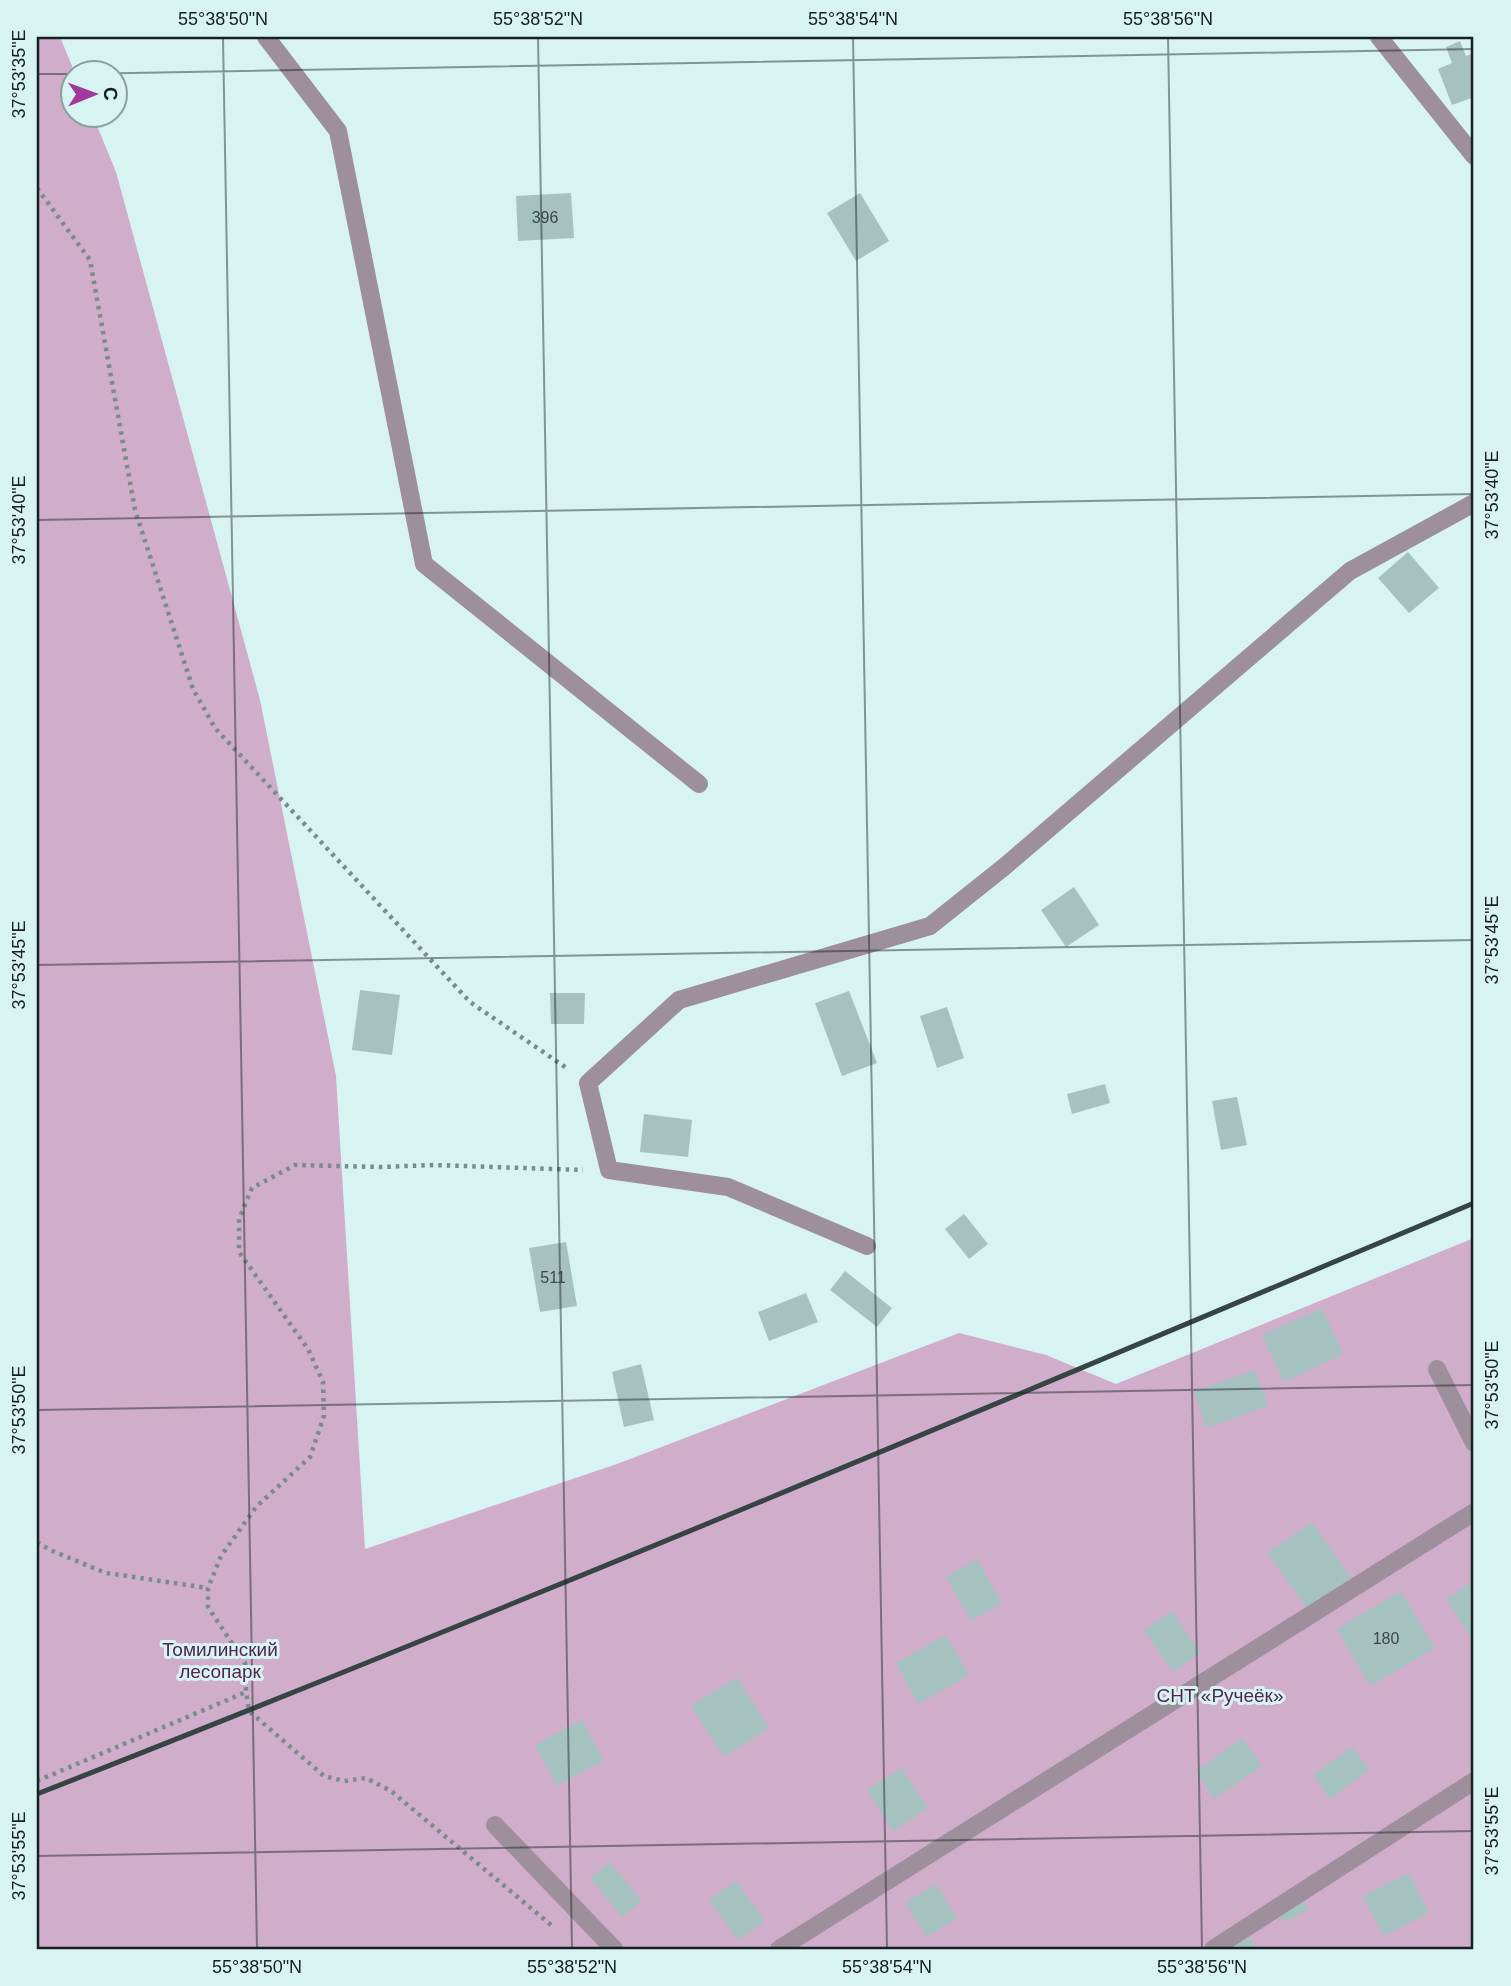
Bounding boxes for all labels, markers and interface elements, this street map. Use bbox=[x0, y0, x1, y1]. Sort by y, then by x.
text: 55°38'50"N bbox=[178, 9, 268, 29]
text: 55°38'52"N bbox=[493, 9, 583, 29]
text: 55°38'54"N bbox=[808, 9, 898, 29]
text: 55°38'56"N bbox=[1123, 9, 1213, 29]
text: 37°53'35"E bbox=[9, 29, 29, 119]
north arrow bbox=[60, 60, 130, 130]
text: С bbox=[100, 87, 121, 101]
house number: 396 bbox=[532, 209, 558, 226]
text: 37°53'40"E bbox=[1482, 450, 1502, 540]
text: 37°53'40"E bbox=[9, 475, 29, 565]
text: 37°53'45"E bbox=[1482, 895, 1502, 985]
text: 37°53'45"E bbox=[9, 920, 29, 1010]
house number: 511 bbox=[540, 1269, 566, 1286]
text: 37°53'50"E bbox=[1482, 1340, 1502, 1430]
text: 37°53'50"E bbox=[9, 1365, 29, 1455]
house number: 180 bbox=[1373, 1630, 1399, 1647]
park label: Томилинский лесопарк bbox=[162, 1639, 278, 1682]
park label: СНТ «Ручеёк» bbox=[1157, 1685, 1283, 1706]
text: 37°53'55"E bbox=[1482, 1786, 1502, 1876]
text: 37°53'55"E bbox=[9, 1811, 29, 1901]
text: 55°38'50"N bbox=[212, 1957, 302, 1977]
text: 55°38'52"N bbox=[527, 1957, 617, 1977]
text: 55°38'54"N bbox=[842, 1957, 932, 1977]
text: 55°38'56"N bbox=[1157, 1957, 1247, 1977]

